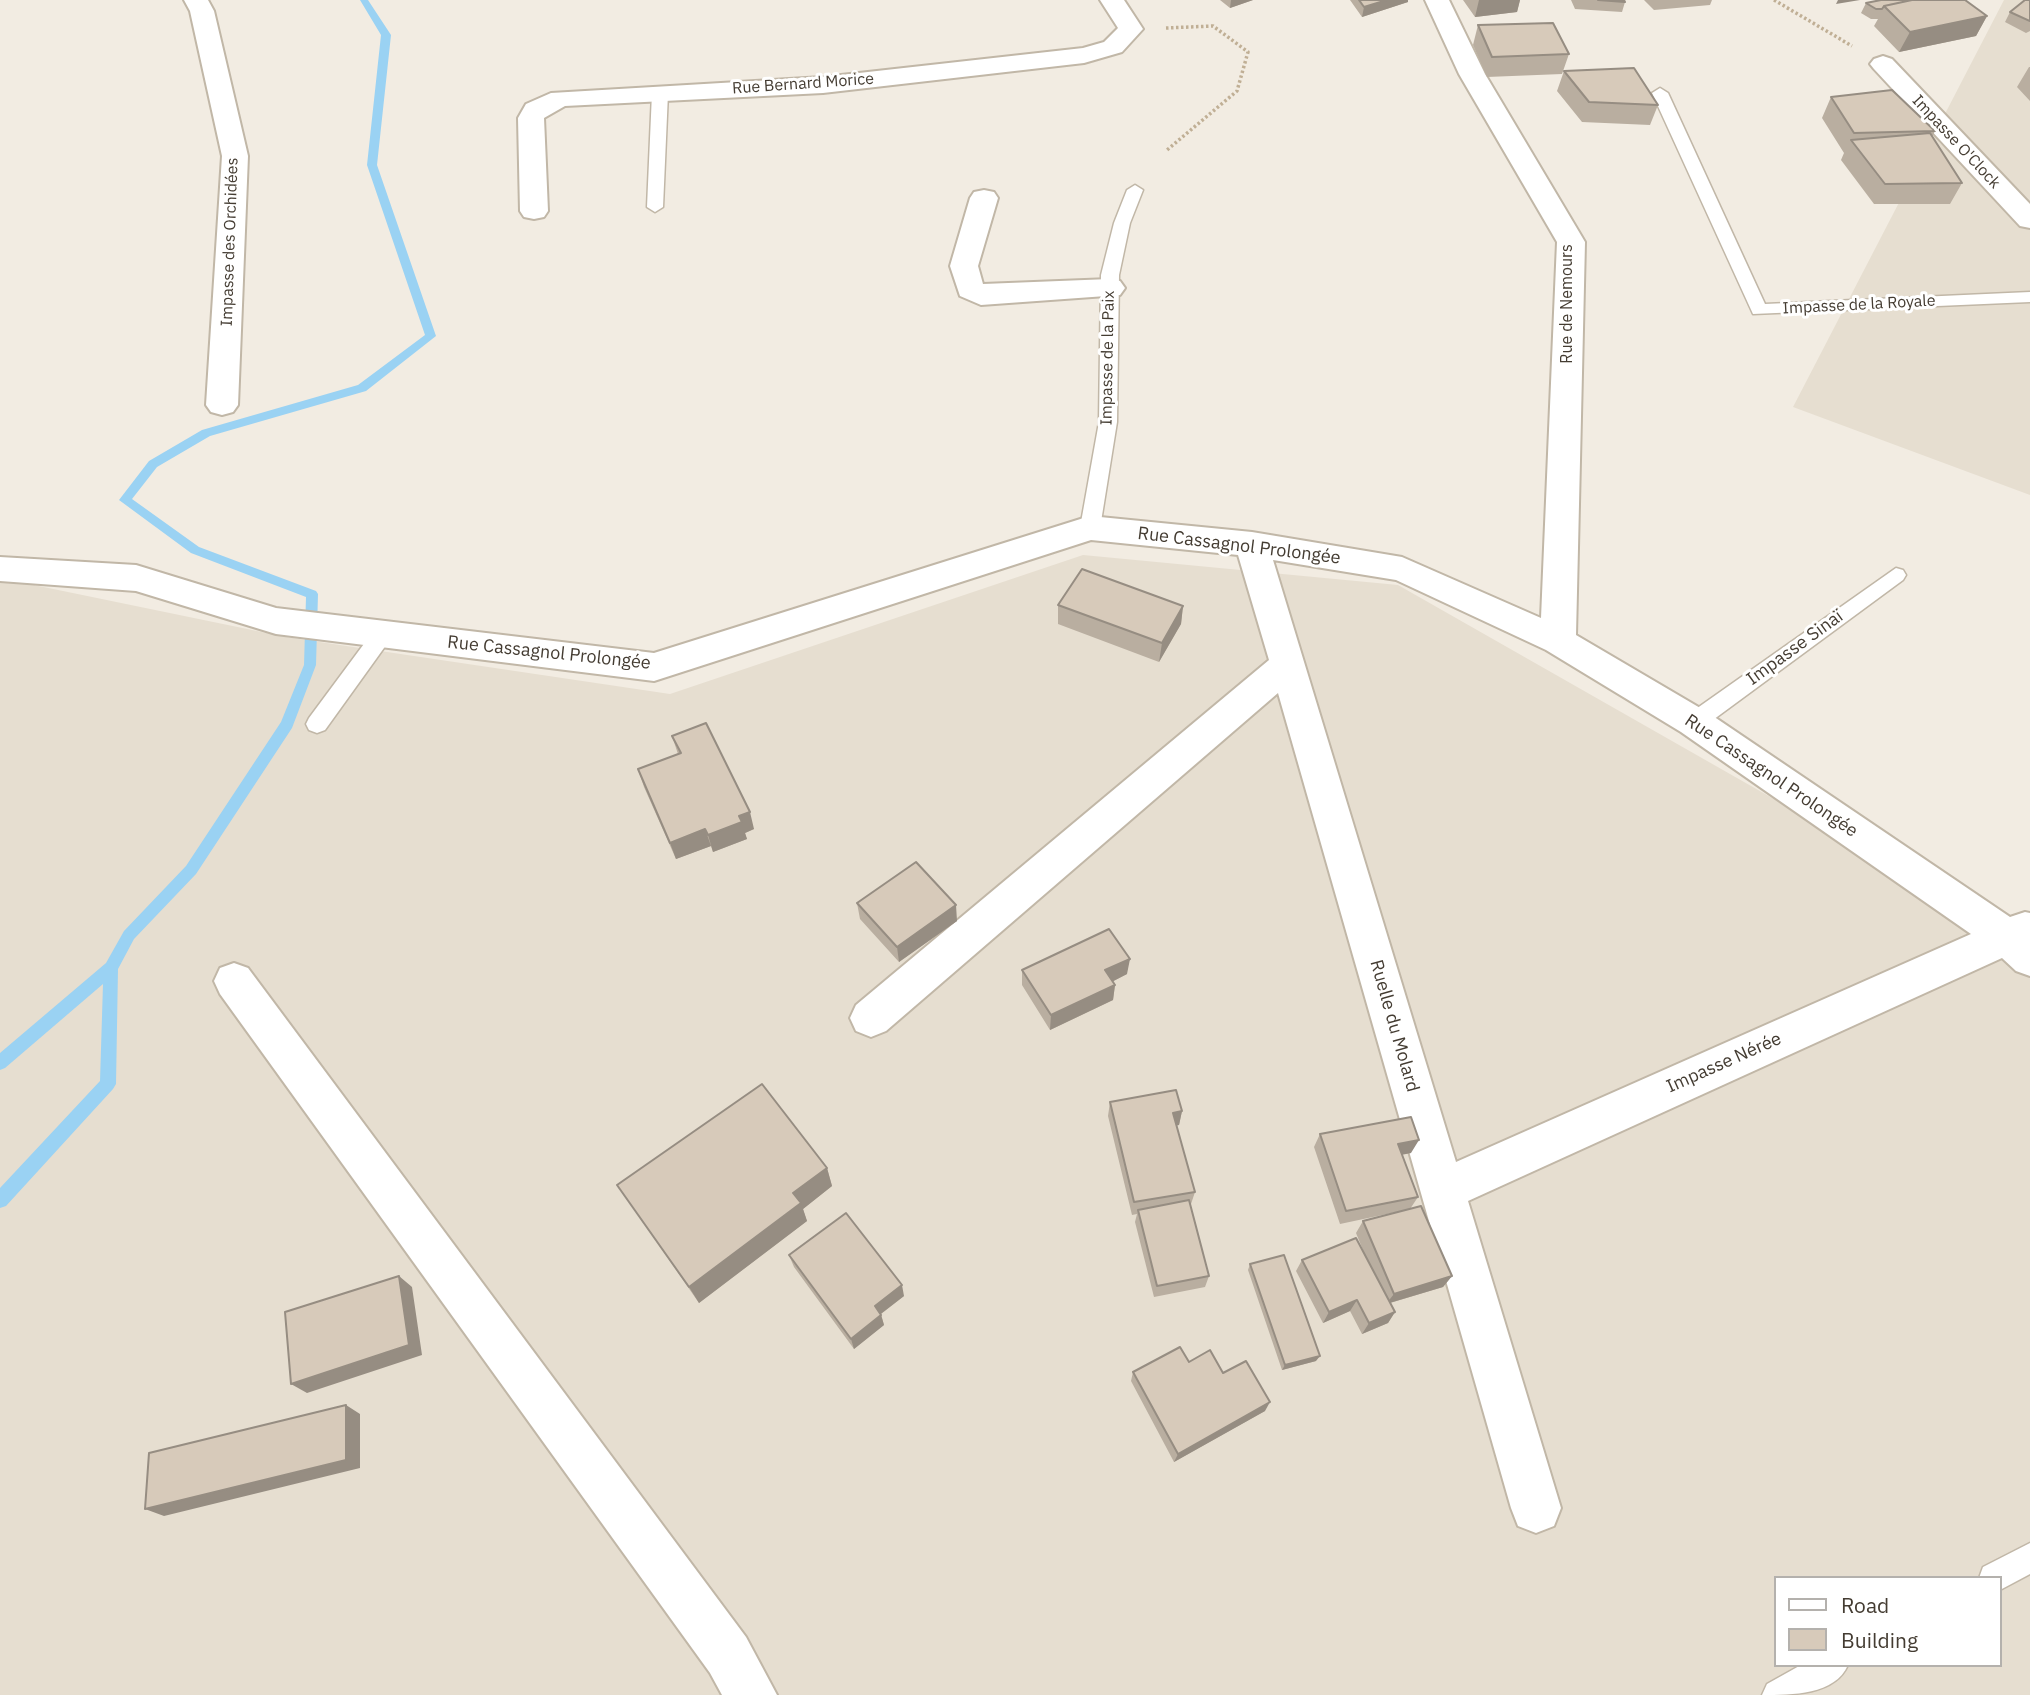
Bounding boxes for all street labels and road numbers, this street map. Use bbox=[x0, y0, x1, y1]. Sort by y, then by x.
street label: Rue Bernard Morice bbox=[731, 69, 875, 99]
street label: Impasse O'Clock bbox=[1908, 91, 2004, 193]
street label: Impasse des Orchidées bbox=[217, 157, 243, 327]
street label: Rue de Nemours bbox=[1557, 244, 1577, 364]
street label: Impasse de la Paix bbox=[1097, 290, 1119, 426]
street label: Impasse de la Royale bbox=[1782, 291, 1936, 319]
street label: Rue Cassagnol Prolongée bbox=[1136, 523, 1342, 569]
street label: Impasse Sinaï bbox=[1743, 606, 1847, 690]
street label: Rue Cassagnol Prolongée bbox=[446, 632, 652, 674]
street label: Rue Cassagnol Prolongée bbox=[1680, 710, 1862, 842]
street label: Ruelle du Molard bbox=[1365, 957, 1423, 1095]
street label: Impasse Nérée bbox=[1663, 1028, 1785, 1098]

